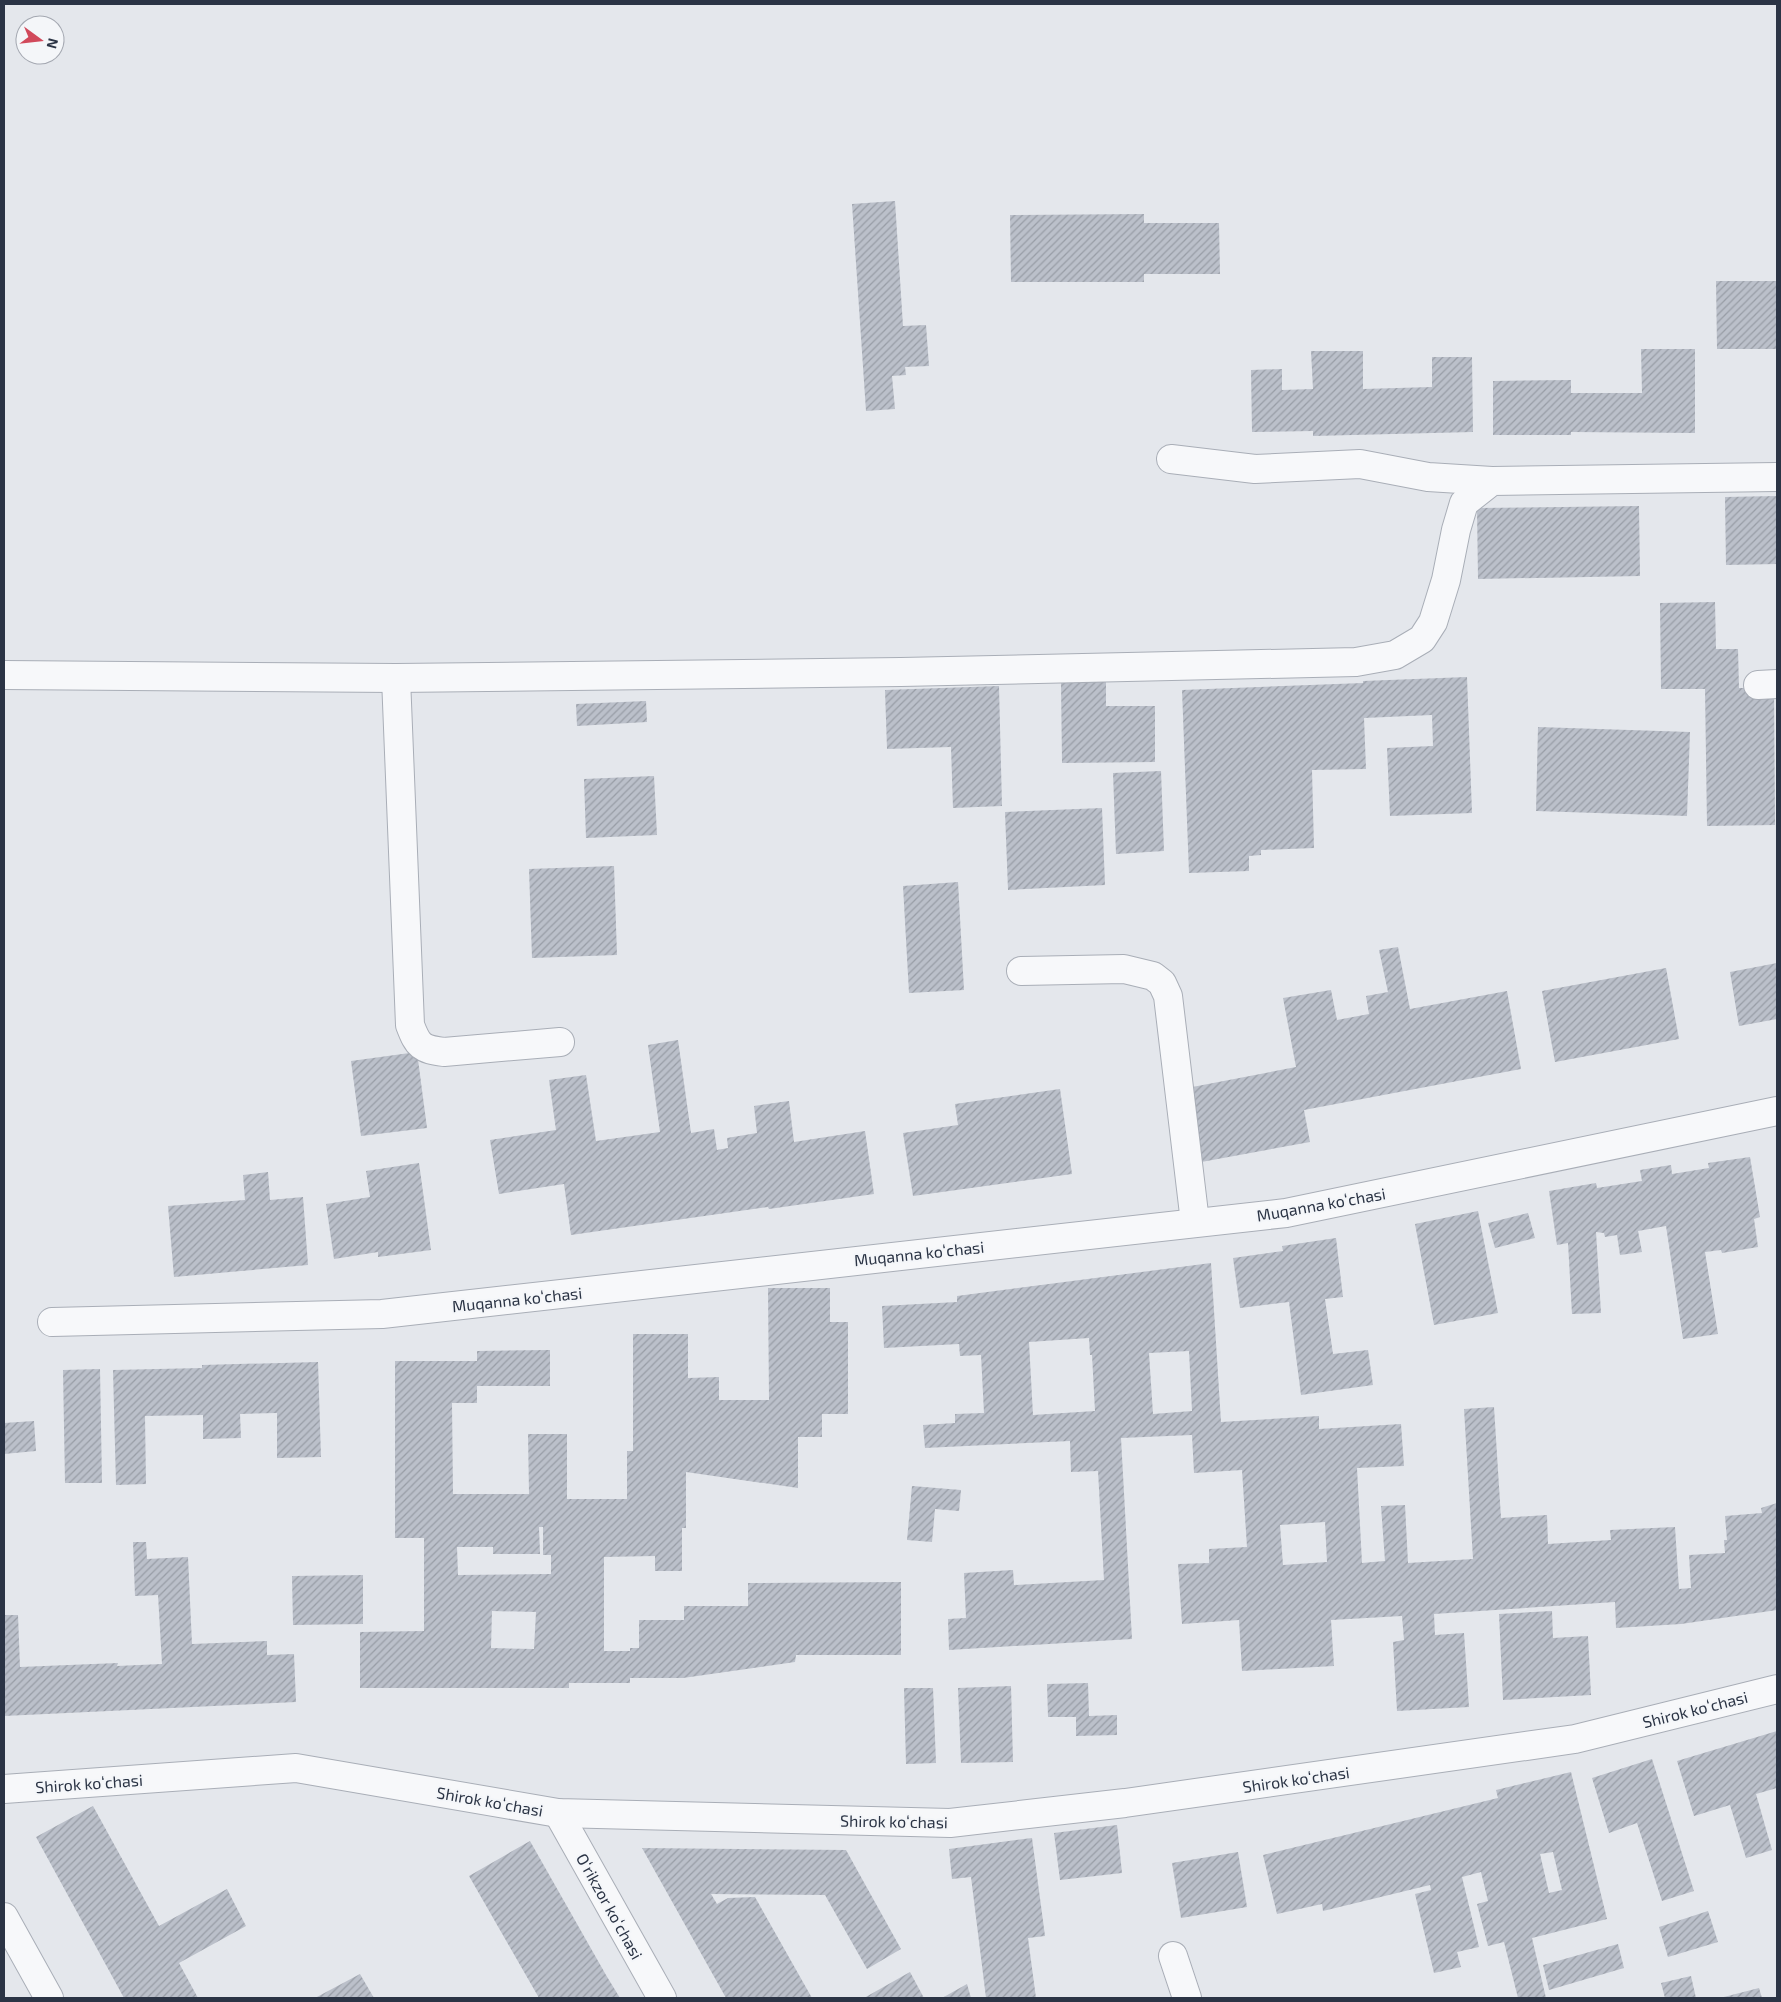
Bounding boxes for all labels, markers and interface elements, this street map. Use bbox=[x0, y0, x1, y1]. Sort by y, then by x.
north arrow bbox=[15, 15, 65, 65]
text: N bbox=[44, 36, 63, 51]
street label: Muqanna koʻchasi bbox=[1255, 1183, 1387, 1225]
street label: Muqanna koʻchasi bbox=[853, 1237, 985, 1269]
street label: Muqanna koʻchasi bbox=[451, 1283, 583, 1315]
street label: Shirok koʻchasi bbox=[1640, 1687, 1750, 1731]
street label: Shirok koʻchasi bbox=[1241, 1762, 1351, 1796]
street label: Shirok koʻchasi bbox=[35, 1770, 143, 1796]
street label: Shirok koʻchasi bbox=[435, 1782, 545, 1820]
street label: Shirok koʻchasi bbox=[840, 1811, 948, 1831]
street label: Oʻrikzor koʻchasi bbox=[573, 1850, 647, 1962]

